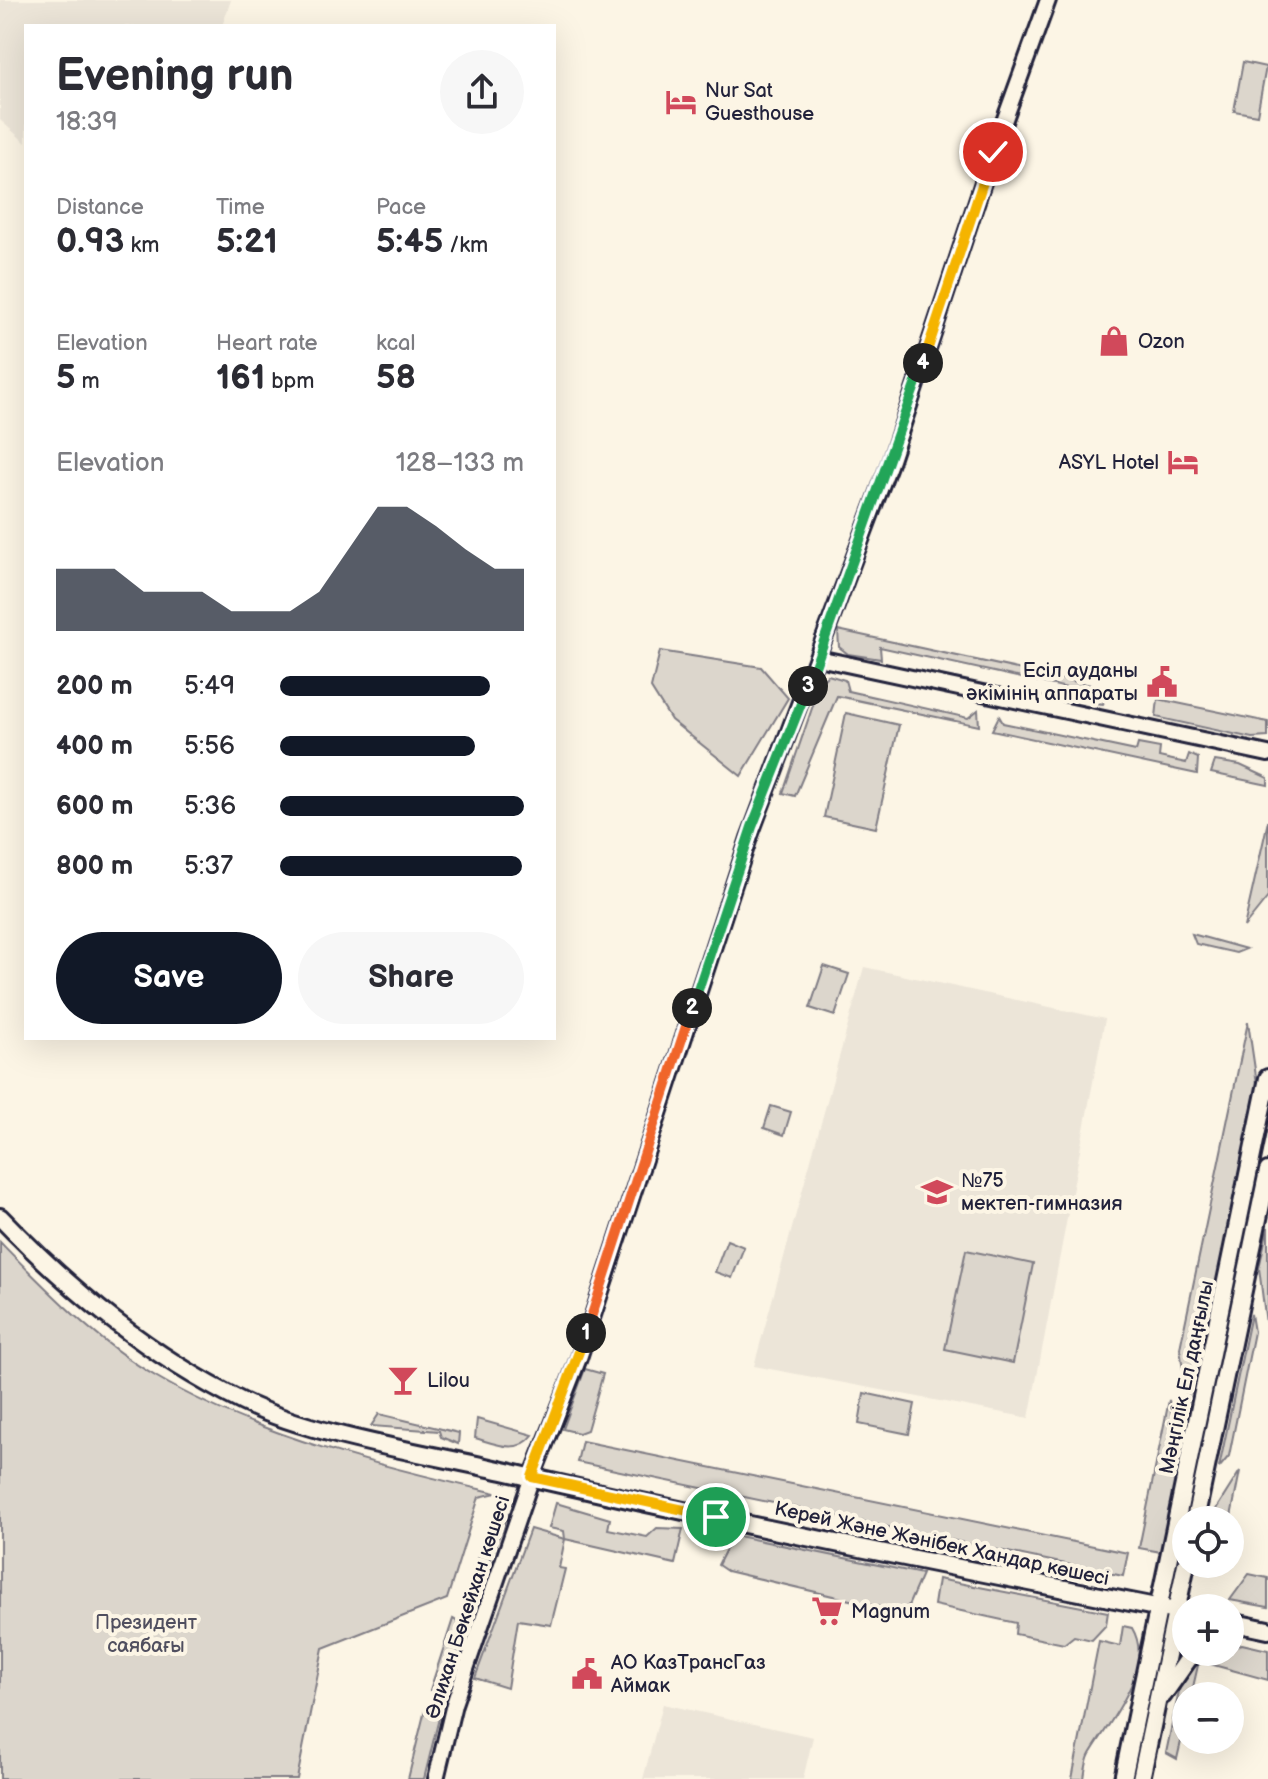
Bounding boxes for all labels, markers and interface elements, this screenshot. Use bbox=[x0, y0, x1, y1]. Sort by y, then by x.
text: Evening run bbox=[56, 50, 293, 103]
button: share bbox=[440, 50, 524, 134]
place label: Nur Sat Guesthouse bbox=[705, 79, 814, 126]
hotel icon: Nur Sat Guesthouse bbox=[664, 85, 698, 119]
text: 18:39 bbox=[56, 107, 118, 138]
pin bbox=[959, 118, 1027, 186]
icon: check bbox=[971, 130, 1015, 174]
text: Distance bbox=[56, 194, 144, 221]
text: Time bbox=[216, 194, 265, 221]
text: Pace bbox=[376, 194, 426, 221]
text: 0.93 bbox=[56, 221, 124, 262]
text: 5:21 bbox=[216, 221, 278, 262]
text: 5:45 bbox=[376, 221, 443, 262]
text: km bbox=[124, 232, 159, 259]
text: /km bbox=[443, 232, 488, 259]
shop icon: Ozon bbox=[1097, 324, 1131, 358]
text: Elevation bbox=[56, 330, 148, 357]
text: Heart rate bbox=[216, 330, 318, 357]
text: kcal bbox=[376, 330, 415, 357]
place label: Ozon bbox=[1138, 330, 1185, 354]
pin: 4 bbox=[903, 343, 943, 383]
text: 4 bbox=[917, 349, 929, 376]
text: 5 bbox=[56, 357, 76, 398]
text: 161 bbox=[216, 357, 265, 398]
text: 58 bbox=[376, 357, 416, 398]
text: m bbox=[76, 368, 100, 395]
text: bpm bbox=[265, 368, 315, 395]
hotel icon: ASYL Hotel bbox=[1166, 445, 1200, 479]
text: Elevation bbox=[56, 448, 164, 479]
text: 128–133 m bbox=[396, 448, 524, 479]
place label: ASYL Hotel bbox=[1059, 451, 1159, 475]
place label: Есіл ауданы әкімінің аппараты bbox=[966, 659, 1138, 706]
public building icon: Есіл ауданы әкімінің аппараты bbox=[1145, 665, 1179, 699]
pin: 3 bbox=[788, 666, 828, 706]
text: 200 m bbox=[56, 671, 133, 702]
text: 5:49 bbox=[184, 671, 235, 702]
text: 3 bbox=[802, 672, 814, 699]
text: 400 m bbox=[56, 731, 133, 762]
text: 5:56 bbox=[184, 731, 235, 762]
text: 600 m bbox=[56, 791, 133, 822]
text: 5:36 bbox=[184, 791, 236, 822]
text: 800 m bbox=[56, 851, 133, 882]
text: 5:37 bbox=[184, 851, 233, 882]
button: Save bbox=[56, 932, 282, 1024]
button: Share bbox=[298, 932, 524, 1024]
pin: 2 bbox=[672, 988, 712, 1028]
text: 2 bbox=[685, 994, 699, 1021]
place label: №75 мектеп-гимназия bbox=[961, 1169, 1122, 1216]
school or university icon: №75 мектеп-гимназия bbox=[920, 1175, 954, 1209]
street label: Мәңгілік Ел даңғылы bbox=[1155, 1278, 1219, 1476]
pin: 1 bbox=[566, 1313, 606, 1353]
text: 1 bbox=[581, 1319, 591, 1346]
bar icon: Lilou bbox=[386, 1363, 420, 1397]
place label: Lilou bbox=[427, 1369, 470, 1393]
pin bbox=[682, 1483, 750, 1551]
street label: Әлихан Бөкейхан көшесі bbox=[421, 1493, 515, 1722]
icon: arrive bbox=[694, 1495, 738, 1539]
street label: Керей Және Жәнібек Хандар көшесі bbox=[772, 1497, 1111, 1591]
map controls bbox=[1172, 1506, 1244, 1754]
button: locate bbox=[1172, 1506, 1244, 1578]
supermarket icon: Magnum bbox=[810, 1594, 844, 1628]
button: + bbox=[1172, 1594, 1244, 1666]
place label: Magnum bbox=[851, 1600, 930, 1624]
park label: Президент саябағы bbox=[95, 1611, 198, 1658]
place label: АО КазТрансГаз Аймак bbox=[610, 1651, 766, 1698]
public building icon: АО КазТрансГаз Аймак bbox=[570, 1657, 604, 1691]
button: − bbox=[1172, 1682, 1244, 1754]

